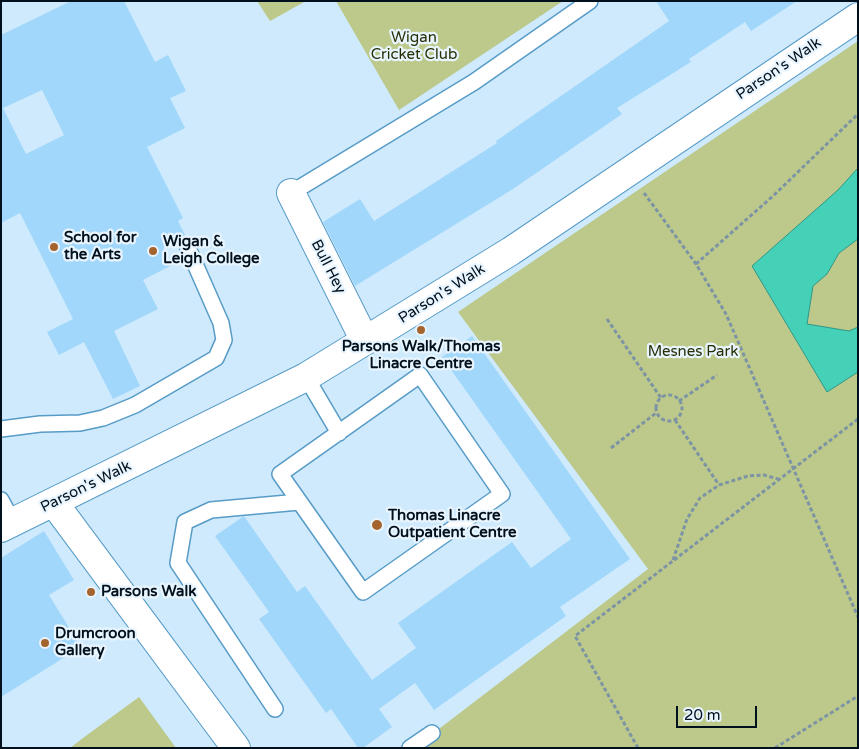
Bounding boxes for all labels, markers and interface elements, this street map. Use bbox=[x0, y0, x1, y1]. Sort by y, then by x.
park label: Wigan Cricket Club bbox=[371, 29, 457, 64]
street label: Parson's Walk bbox=[733, 34, 825, 104]
place label: School for the Arts bbox=[64, 229, 136, 264]
place label: Wigan & Leigh College bbox=[163, 233, 260, 268]
street label: Bull Hey bbox=[307, 237, 349, 297]
marker: School for the Arts bbox=[48, 241, 60, 253]
marker: Wigan & Leigh College bbox=[147, 245, 159, 257]
street label: Parson's Walk bbox=[395, 260, 489, 328]
marker: Parsons Walk/Thomas Linacre Centre bbox=[415, 324, 427, 336]
place label: Parsons Walk/Thomas Linacre Centre bbox=[342, 338, 500, 373]
park label: Mesnes Park bbox=[648, 343, 738, 361]
street label: Parson's Walk bbox=[38, 457, 134, 517]
place label: Thomas Linacre Outpatient Centre bbox=[388, 507, 517, 542]
marker: Thomas Linacre Outpatient Centre bbox=[370, 518, 384, 532]
place label: Parsons Walk bbox=[101, 583, 196, 601]
marker: Parsons Walk bbox=[85, 586, 97, 598]
place label: Drumcroon Gallery bbox=[55, 625, 136, 660]
marker: Drumcroon Gallery bbox=[39, 637, 51, 649]
scale bar bbox=[679, 696, 760, 728]
text: 20 m bbox=[684, 706, 721, 724]

